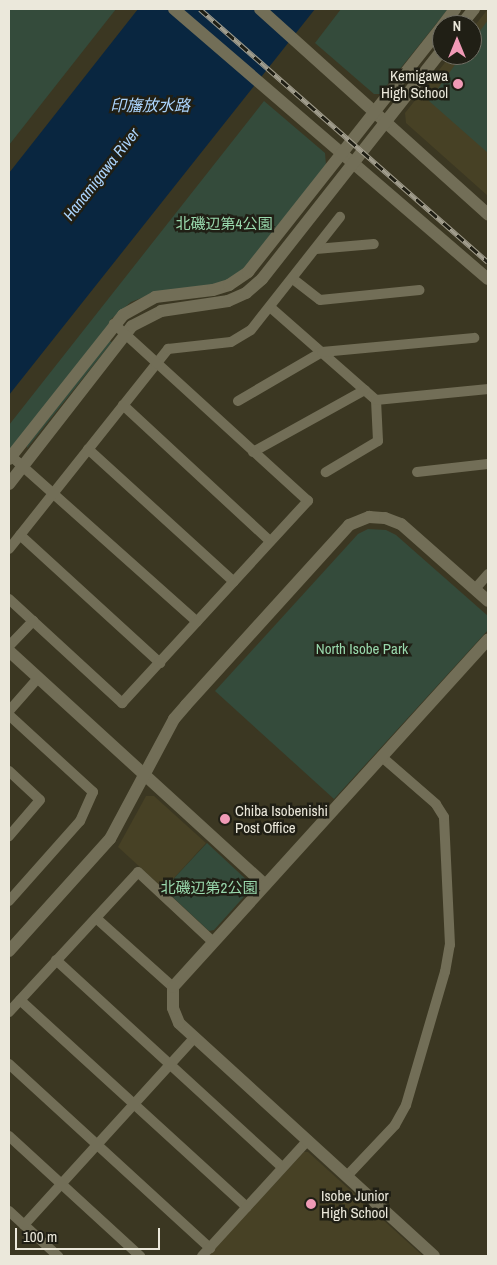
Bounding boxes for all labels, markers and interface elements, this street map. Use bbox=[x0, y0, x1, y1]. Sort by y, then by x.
north arrow bbox=[432, 15, 482, 65]
text: N bbox=[453, 17, 461, 35]
place label: Kemigawa High School bbox=[381, 66, 448, 101]
marker: Kemigawa High School bbox=[452, 78, 464, 90]
water label: 印旛放水路 bbox=[110, 95, 190, 115]
water label: Hanamigawa River bbox=[59, 124, 143, 224]
park label: 北磯辺第4公園 bbox=[176, 215, 272, 233]
park label: North Isobe Park bbox=[316, 640, 408, 658]
place label: Chiba Isobenishi Post Office bbox=[235, 801, 328, 836]
marker: Chiba Isobenishi Post Office bbox=[219, 813, 231, 825]
park label: 北磯辺第2公園 bbox=[161, 879, 257, 897]
place label: Isobe Junior High School bbox=[321, 1186, 389, 1221]
marker: Isobe Junior High School bbox=[305, 1198, 317, 1210]
scale bar bbox=[18, 1218, 162, 1250]
text: 100 m bbox=[23, 1226, 57, 1247]

